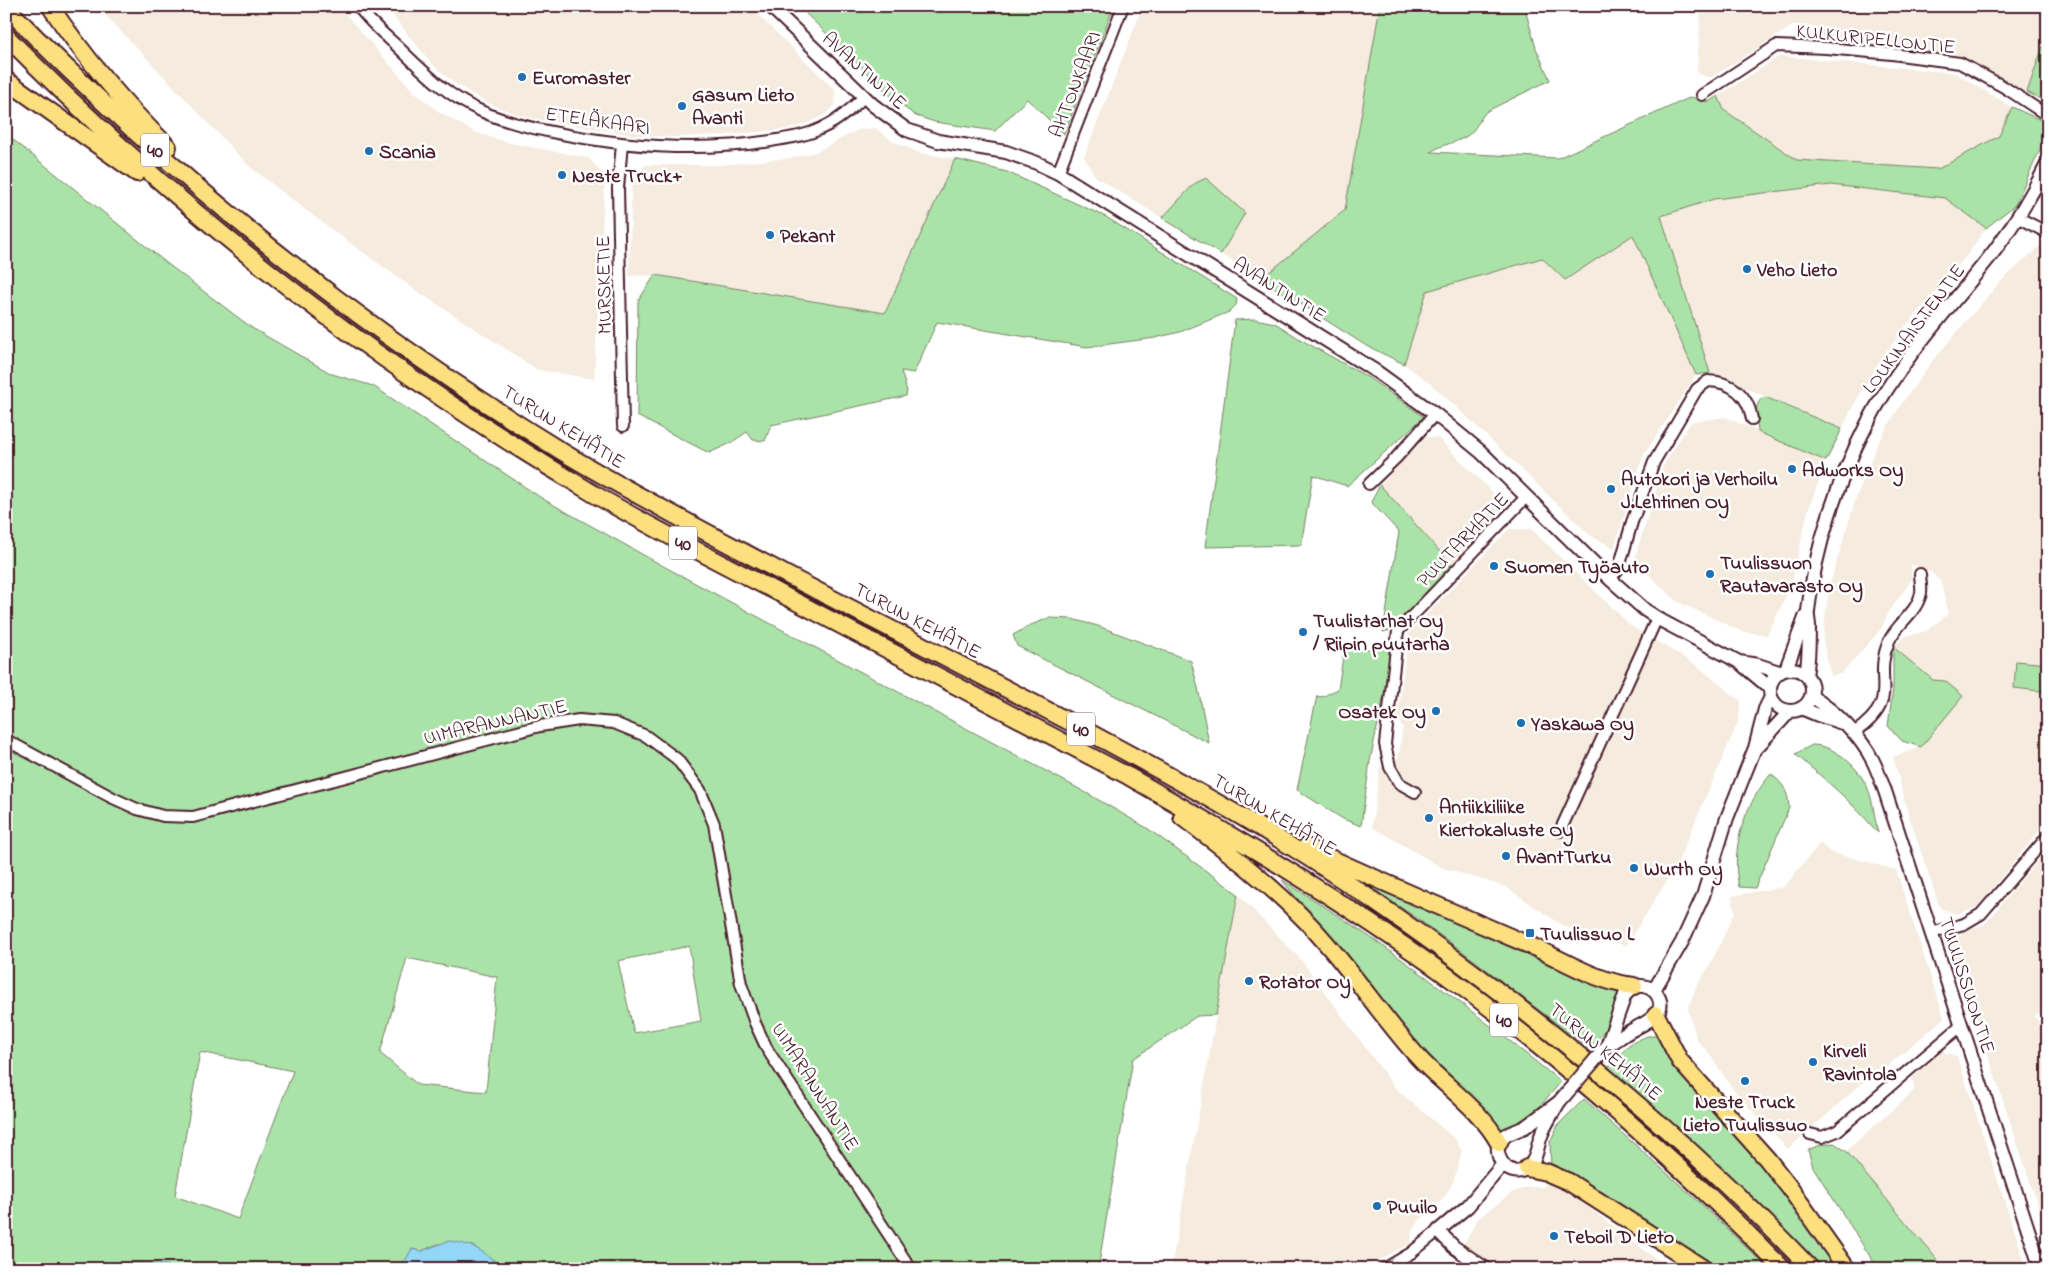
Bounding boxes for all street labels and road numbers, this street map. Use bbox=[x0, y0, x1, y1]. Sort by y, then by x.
street label: KULKURIPELLONTIE bbox=[1795, 18, 1957, 63]
street label: AVANTINTIE bbox=[814, 26, 912, 118]
street label: AHTONKAARI bbox=[1043, 27, 1110, 142]
street label: ETELÄKAARI bbox=[543, 101, 652, 144]
road number: 40 bbox=[141, 134, 169, 166]
street label: MURSKETIE bbox=[590, 235, 621, 335]
street label: AVANTINTIE bbox=[1226, 251, 1331, 331]
street label: LOUKINAISTENTIE bbox=[1856, 258, 1974, 401]
street label: TURUN KEHÄTIE bbox=[495, 379, 630, 478]
street label: PUUTARHATIE bbox=[1411, 487, 1517, 595]
road number: 40 bbox=[669, 526, 697, 560]
street label: TURUN KEHÄTIE bbox=[848, 576, 986, 668]
street label: UIMARANNANTIE bbox=[421, 693, 570, 754]
road number: 40 bbox=[1067, 712, 1095, 746]
street label: TURUN KEHÄTIE bbox=[1206, 768, 1341, 865]
street label: TUULISSUONTIE bbox=[1930, 914, 2001, 1058]
street label: TURUN KEHÄTIE bbox=[1541, 997, 1667, 1109]
road number: 40 bbox=[1490, 1004, 1518, 1036]
street label: UIMARANNANTIE bbox=[763, 1018, 865, 1157]

